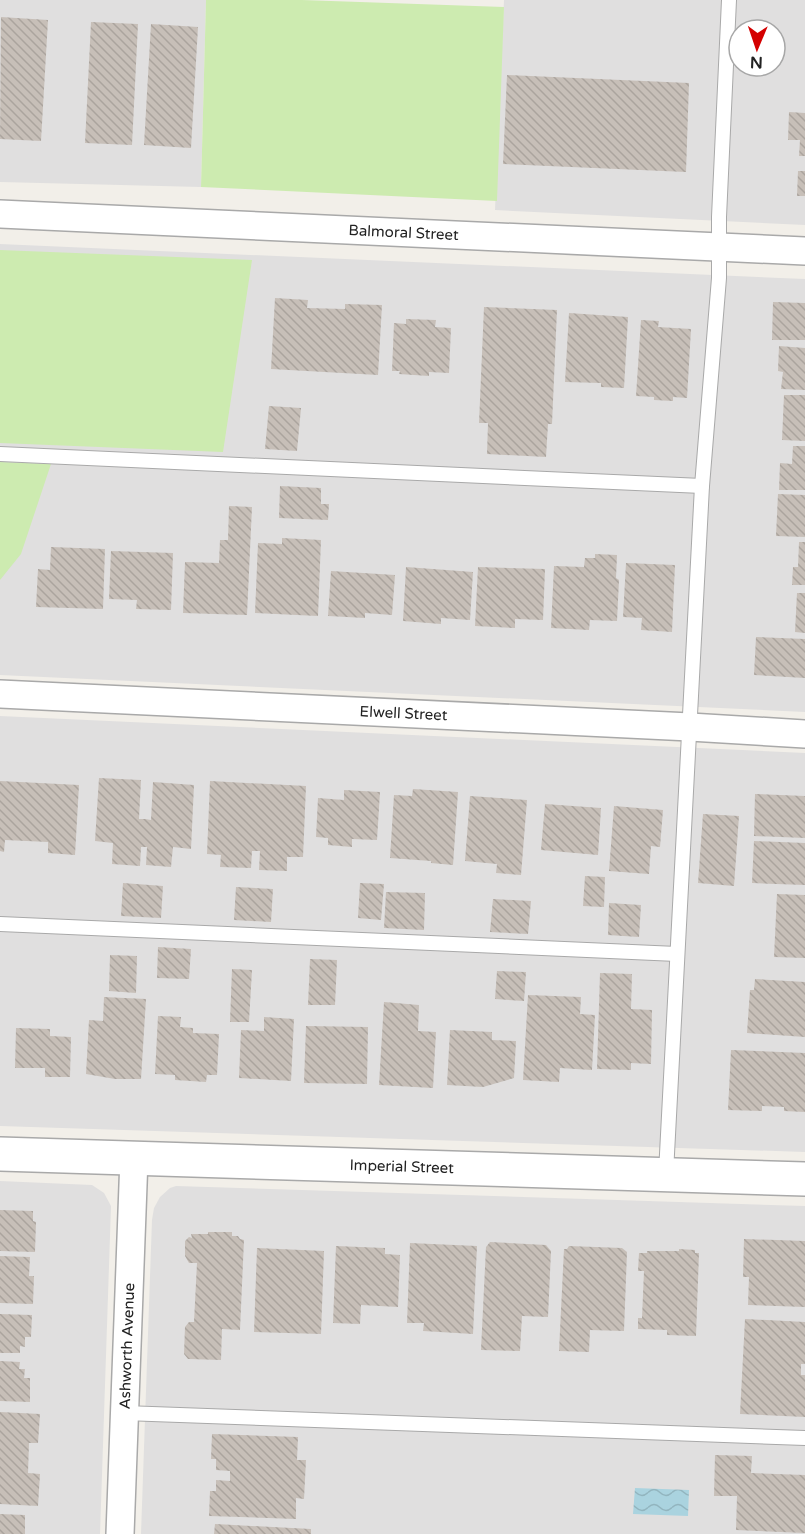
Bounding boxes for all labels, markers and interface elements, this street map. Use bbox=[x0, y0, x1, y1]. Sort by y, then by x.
north arrow bbox=[727, 18, 787, 78]
text: N bbox=[750, 52, 763, 72]
street label: Balmoral Street bbox=[348, 221, 459, 244]
street label: Elwell Street bbox=[359, 702, 448, 724]
street label: Imperial Street bbox=[349, 1156, 455, 1177]
street label: Ashworth Avenue bbox=[116, 1283, 138, 1410]

